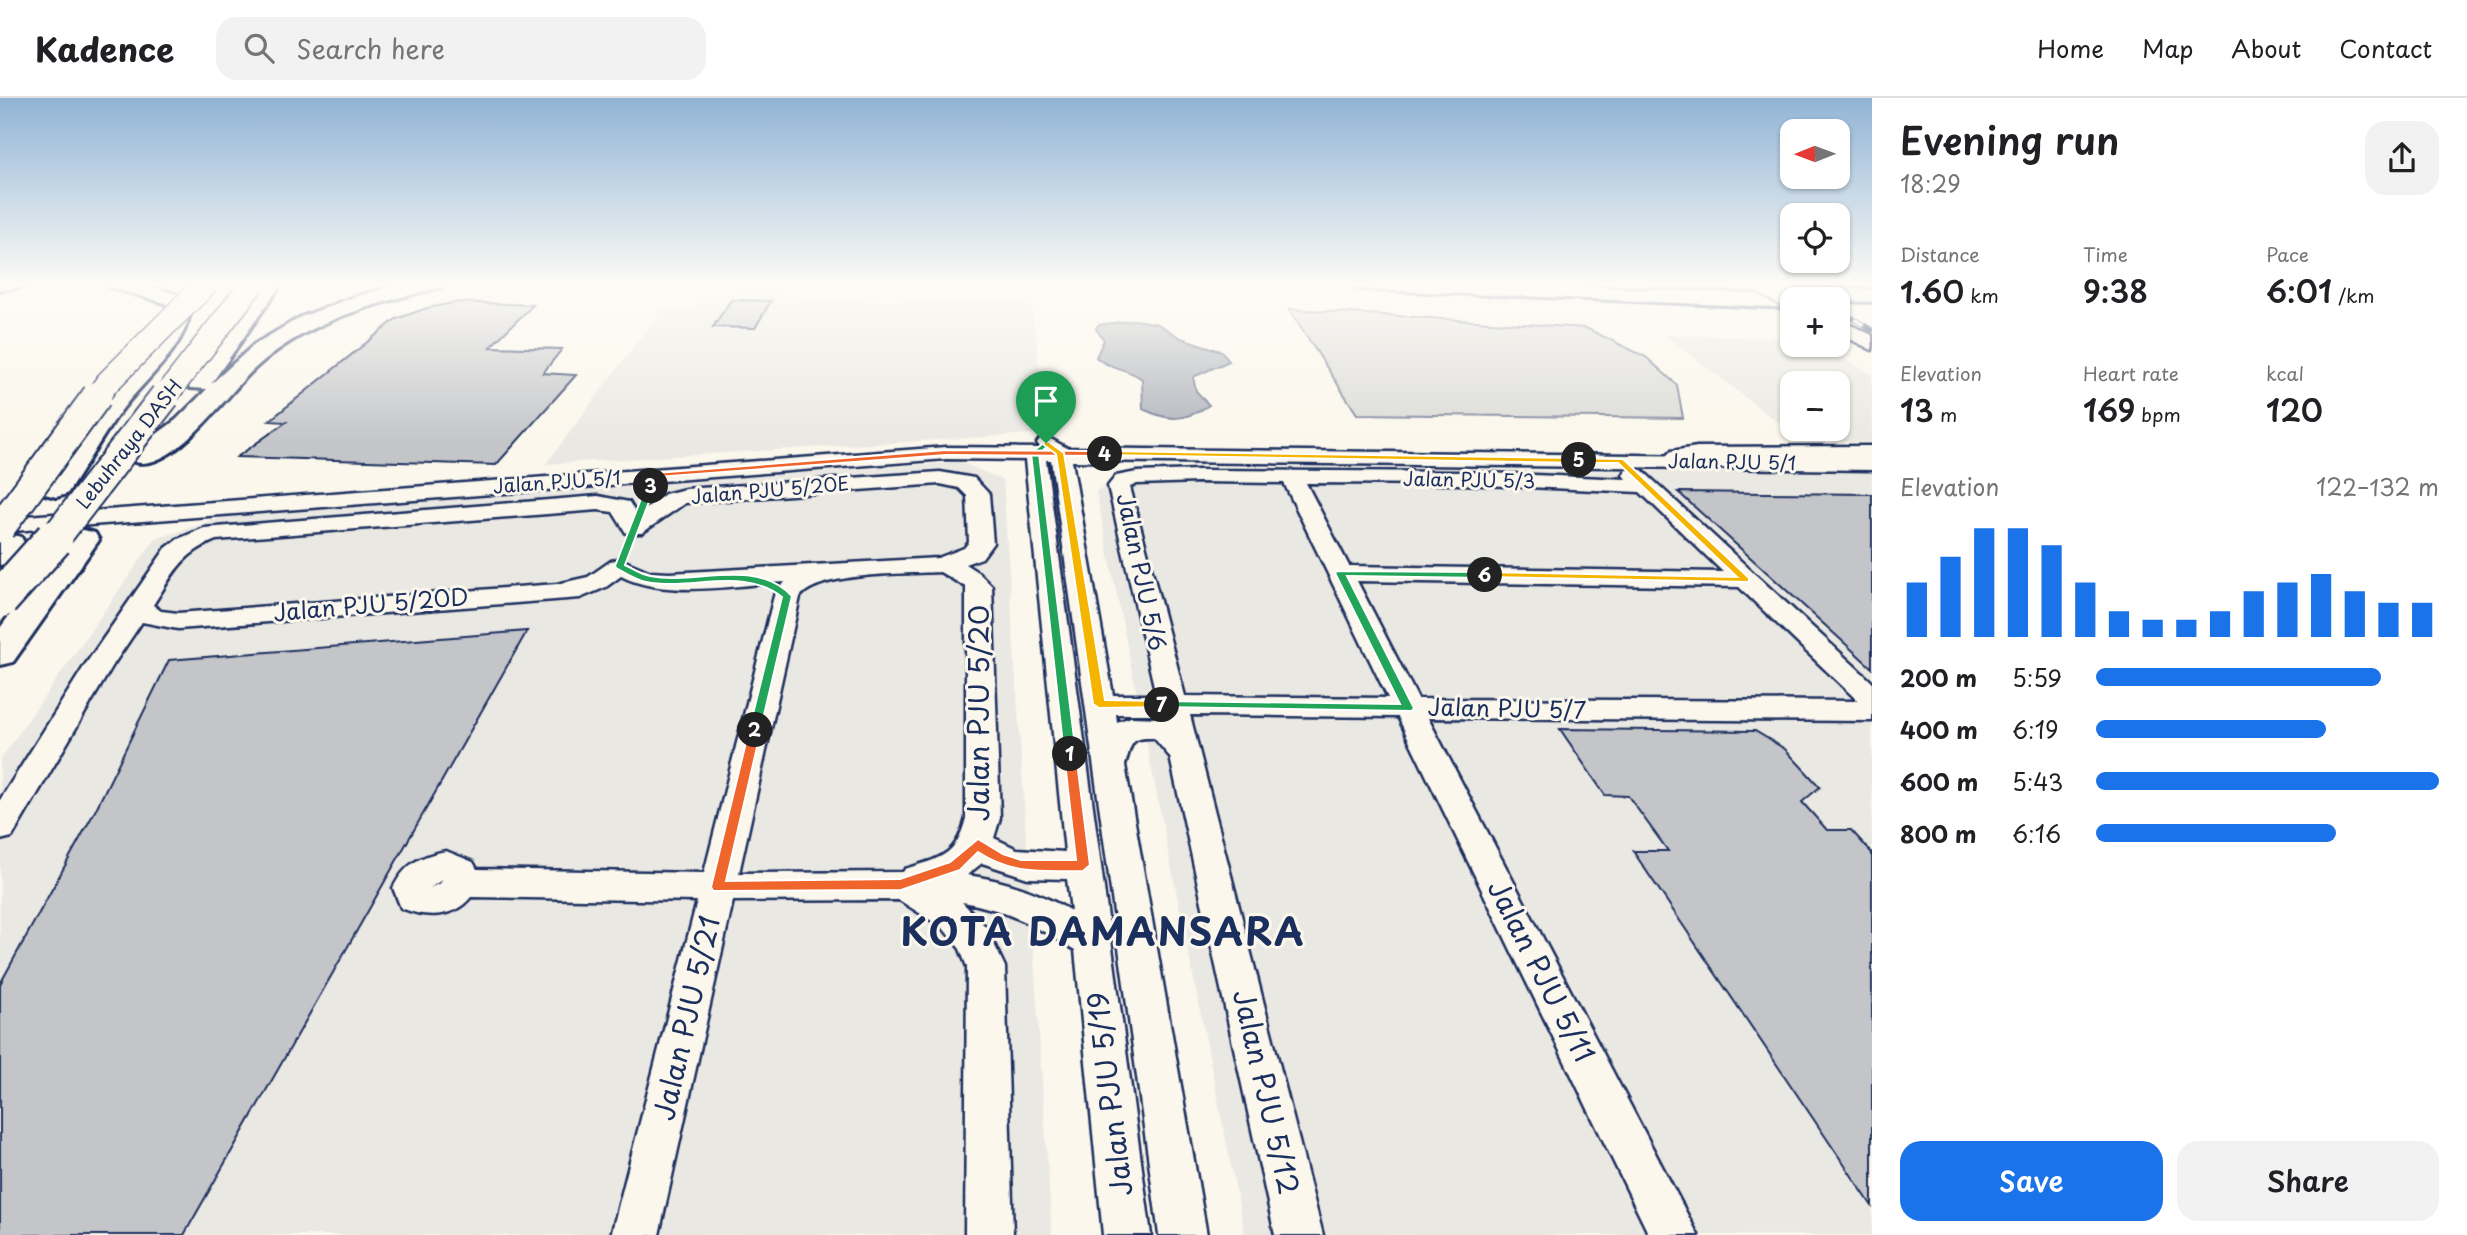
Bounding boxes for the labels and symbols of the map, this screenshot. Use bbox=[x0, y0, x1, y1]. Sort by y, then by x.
north arrow bbox=[1780, 119, 1850, 189]
pin bbox=[1016, 371, 1076, 443]
street label: Lebuhraya DASH bbox=[69, 373, 188, 514]
pin: 4 bbox=[1088, 436, 1122, 472]
pin: 5 bbox=[1562, 442, 1596, 478]
street label: Jalan PJU 5/1 bbox=[1668, 446, 1796, 476]
street label: Jalan PJU 5/1 bbox=[492, 463, 622, 499]
street label: Jalan PJU 5/3 bbox=[1403, 464, 1535, 494]
pin: 3 bbox=[634, 468, 668, 504]
street label: Jalan PJU 5/20E bbox=[690, 468, 850, 510]
street label: Jalan PJU 5/6 bbox=[1109, 490, 1176, 654]
pin: 6 bbox=[1468, 558, 1502, 592]
street label: Jalan PJU 5/20D bbox=[272, 578, 470, 629]
street label: Jalan PJU 5/20 bbox=[956, 605, 999, 821]
pin: 7 bbox=[1144, 688, 1180, 722]
street label: Jalan PJU 5/7 bbox=[1427, 689, 1587, 726]
pin: 2 bbox=[738, 712, 772, 748]
pin: 1 bbox=[1052, 736, 1088, 772]
street label: Jalan PJU 5/11 bbox=[1478, 871, 1607, 1069]
district label: KOTA DAMANSARA bbox=[900, 903, 1306, 959]
street label: Jalan PJU 5/21 bbox=[641, 911, 730, 1124]
street label: Jalan PJU 5/12 bbox=[1223, 985, 1312, 1198]
street label: Jalan PJU 5/19 bbox=[1075, 990, 1142, 1199]

